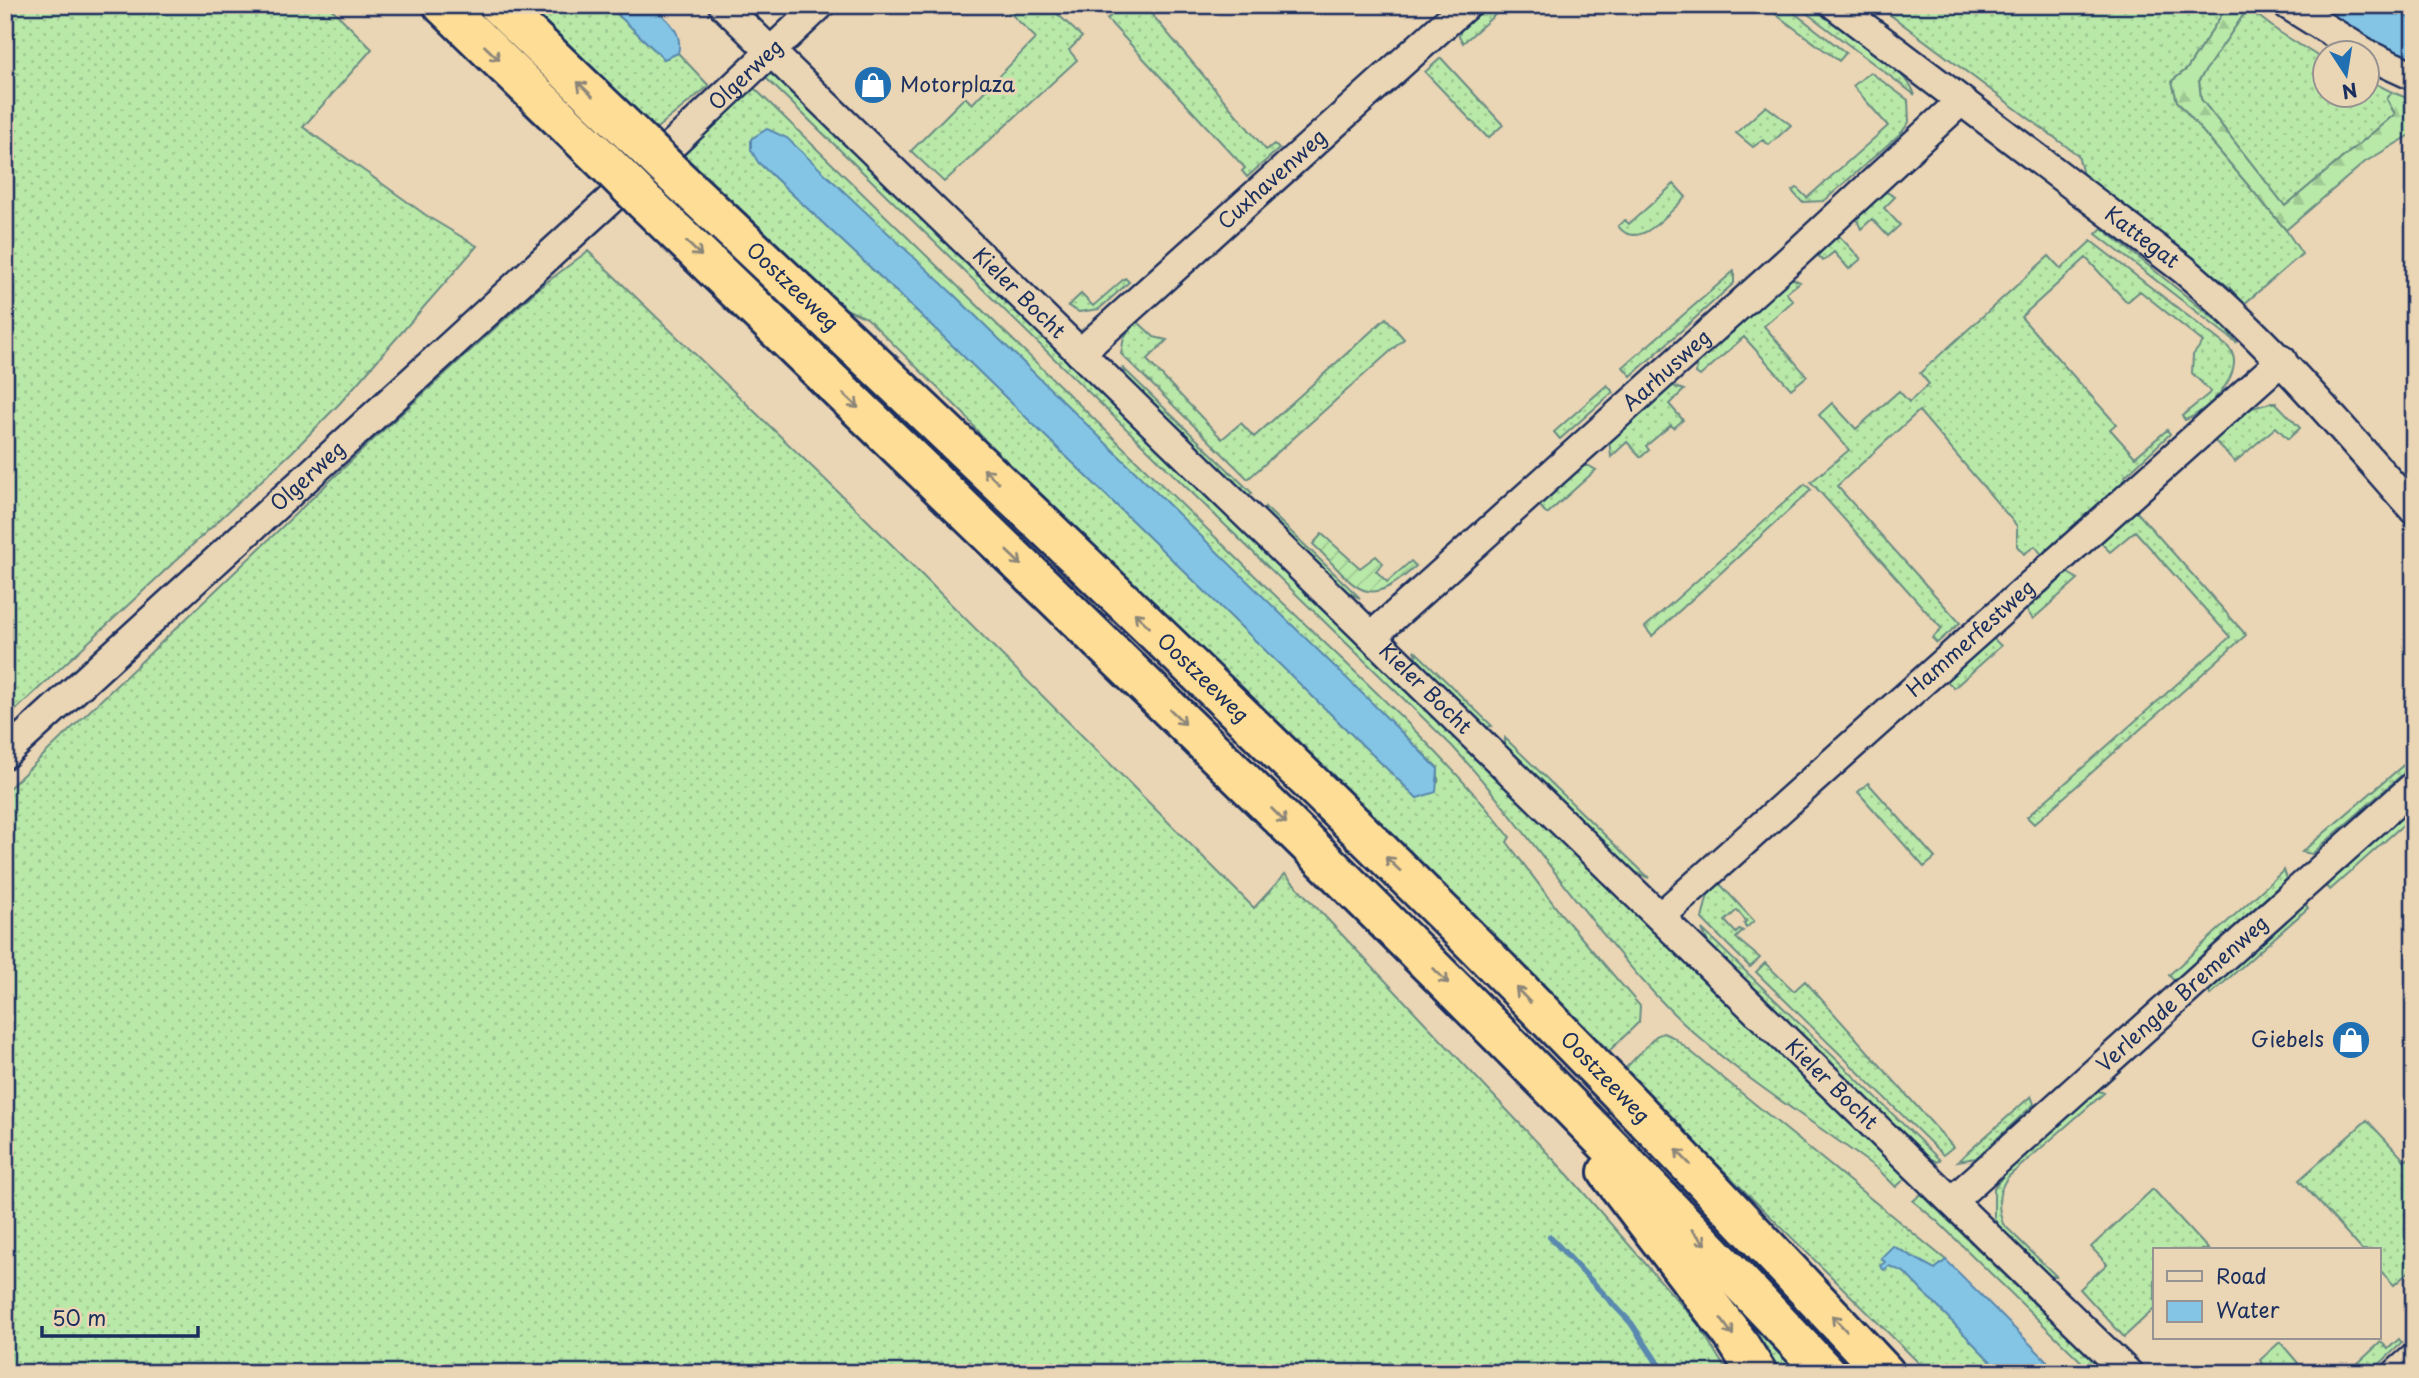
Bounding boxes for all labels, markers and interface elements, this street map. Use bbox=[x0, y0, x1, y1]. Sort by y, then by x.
street label: Olgerweg bbox=[700, 30, 789, 117]
north arrow bbox=[2310, 38, 2380, 108]
one-way arrow bbox=[483, 44, 500, 61]
shop icon: Motorplaza bbox=[852, 64, 894, 106]
place label: Motorplaza bbox=[900, 67, 1016, 99]
text: N bbox=[2339, 76, 2360, 107]
one-way arrow bbox=[577, 80, 594, 97]
street label: Cuxhavenweg bbox=[1209, 120, 1333, 236]
street label: Kattegat bbox=[2099, 197, 2187, 275]
street label: Oostzeeweg bbox=[740, 233, 848, 338]
street label: Kieler Bocht bbox=[966, 238, 1074, 345]
one-way arrow bbox=[685, 240, 702, 257]
street label: Aarhusweg bbox=[1614, 320, 1717, 418]
one-way arrow bbox=[842, 392, 859, 409]
street label: Olgerweg bbox=[262, 432, 352, 518]
one-way arrow bbox=[983, 468, 1000, 485]
one-way arrow bbox=[1006, 550, 1023, 567]
street label: Hammerfestweg bbox=[1898, 571, 2041, 704]
one-way arrow bbox=[1133, 612, 1150, 629]
street label: Oostzeeweg bbox=[1151, 624, 1258, 729]
street label: Kieler Bocht bbox=[1373, 634, 1481, 741]
one-way arrow bbox=[1169, 708, 1186, 725]
one-way arrow bbox=[1270, 807, 1287, 824]
one-way arrow bbox=[1384, 856, 1401, 873]
street label: Verlengde Bremenweg bbox=[2088, 906, 2275, 1078]
one-way arrow bbox=[1432, 968, 1449, 985]
one-way arrow bbox=[1515, 987, 1532, 1004]
shop icon: Giebels bbox=[2330, 1019, 2372, 1061]
place label: Giebels bbox=[2251, 1022, 2324, 1054]
street label: Oostzeeweg bbox=[1554, 1023, 1659, 1130]
street label: Kieler Bocht bbox=[1779, 1030, 1887, 1136]
one-way arrow bbox=[1674, 1149, 1691, 1166]
one-way arrow bbox=[1690, 1228, 1707, 1245]
legend bbox=[2153, 1248, 2380, 1340]
text: Road bbox=[2216, 1259, 2267, 1291]
text: Water bbox=[2216, 1293, 2280, 1325]
scale bar bbox=[42, 1294, 198, 1338]
text: 50 m bbox=[52, 1301, 106, 1333]
one-way arrow bbox=[1830, 1315, 1847, 1332]
one-way arrow bbox=[1720, 1317, 1734, 1336]

